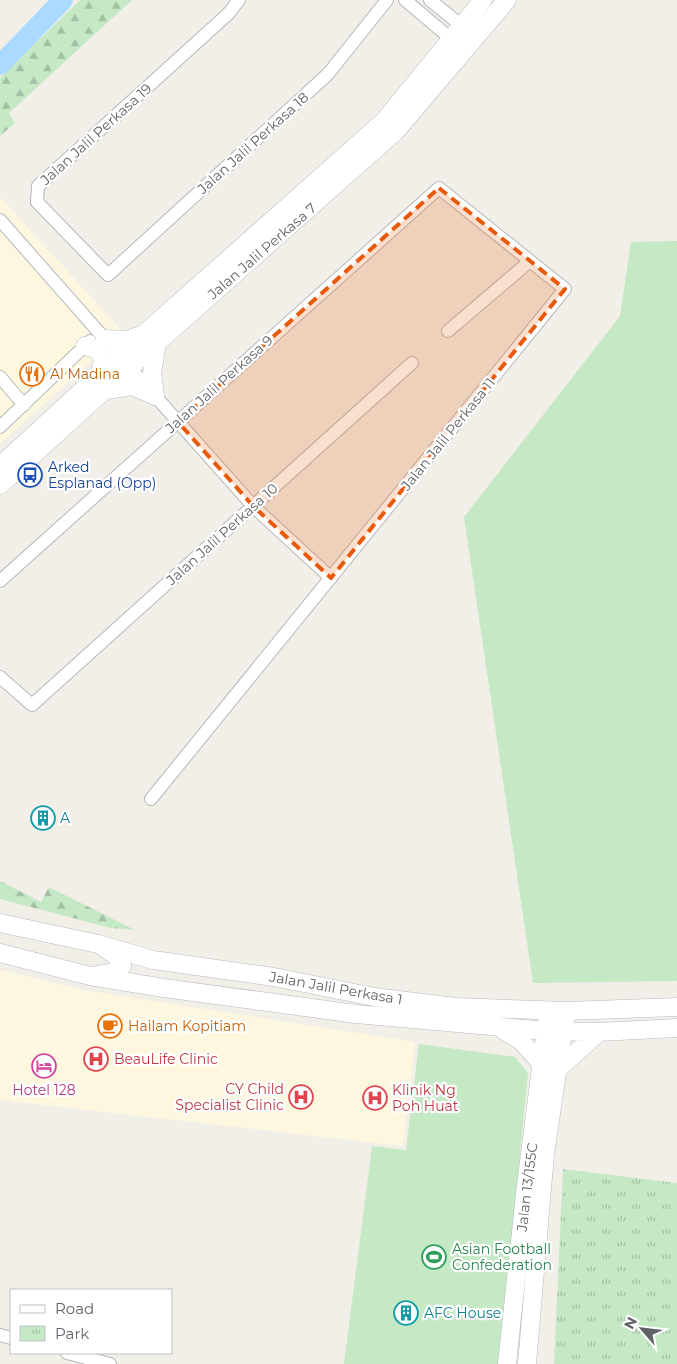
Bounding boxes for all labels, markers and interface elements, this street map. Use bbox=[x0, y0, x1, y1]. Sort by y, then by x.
street label: Jalan Jalil Perkasa 19 bbox=[36, 79, 155, 189]
street label: Jalan Jalil Perkasa 18 bbox=[193, 88, 312, 198]
street label: Jalan Jalil Perkasa 7 bbox=[203, 199, 320, 304]
street label: Jalan Jalil Perkasa 9 bbox=[161, 331, 276, 438]
restaurant icon: Al Madina bbox=[19, 361, 45, 387]
place label: Al Madina bbox=[50, 365, 120, 383]
street label: Jalan Jalil Perkasa 11 bbox=[396, 374, 499, 495]
place label: Arked Esplanad (Opp) bbox=[48, 458, 156, 492]
bus stop icon: Arked Esplanad (Opp) bbox=[17, 462, 43, 488]
street label: Jalan Jalil Perkasa 10 bbox=[162, 479, 282, 590]
building icon: A bbox=[30, 805, 56, 831]
place label: A bbox=[60, 809, 71, 827]
street label: Jalan Jalil Perkasa 1 bbox=[267, 967, 404, 1009]
cafe icon: Hailam Kopitiam bbox=[97, 1013, 123, 1039]
place label: Hailam Kopitiam bbox=[128, 1017, 246, 1035]
hospital icon: BeauLife Clinic bbox=[83, 1046, 109, 1072]
place label: BeauLife Clinic bbox=[114, 1050, 218, 1068]
hotel icon: Hotel 128 bbox=[31, 1053, 57, 1079]
place label: CY Child Specialist Clinic bbox=[175, 1080, 284, 1114]
place label: Hotel 128 bbox=[12, 1081, 76, 1099]
place label: Klinik Ng Poh Huat bbox=[392, 1081, 459, 1115]
hospital icon: CY Child Specialist Clinic bbox=[288, 1084, 314, 1110]
hospital icon: Klinik Ng Poh Huat bbox=[362, 1085, 388, 1111]
street label: Jalan 13/155C bbox=[513, 1142, 541, 1233]
place label: Asian Football Confederation bbox=[452, 1240, 552, 1274]
sports icon: Asian Football Confederation bbox=[421, 1244, 447, 1270]
legend bbox=[10, 1289, 172, 1354]
text: Road bbox=[55, 1299, 94, 1318]
building icon: AFC House bbox=[393, 1300, 419, 1326]
place label: AFC House bbox=[424, 1304, 501, 1322]
north arrow bbox=[617, 1304, 667, 1354]
text: N bbox=[620, 1314, 641, 1332]
text: Park bbox=[55, 1324, 89, 1343]

